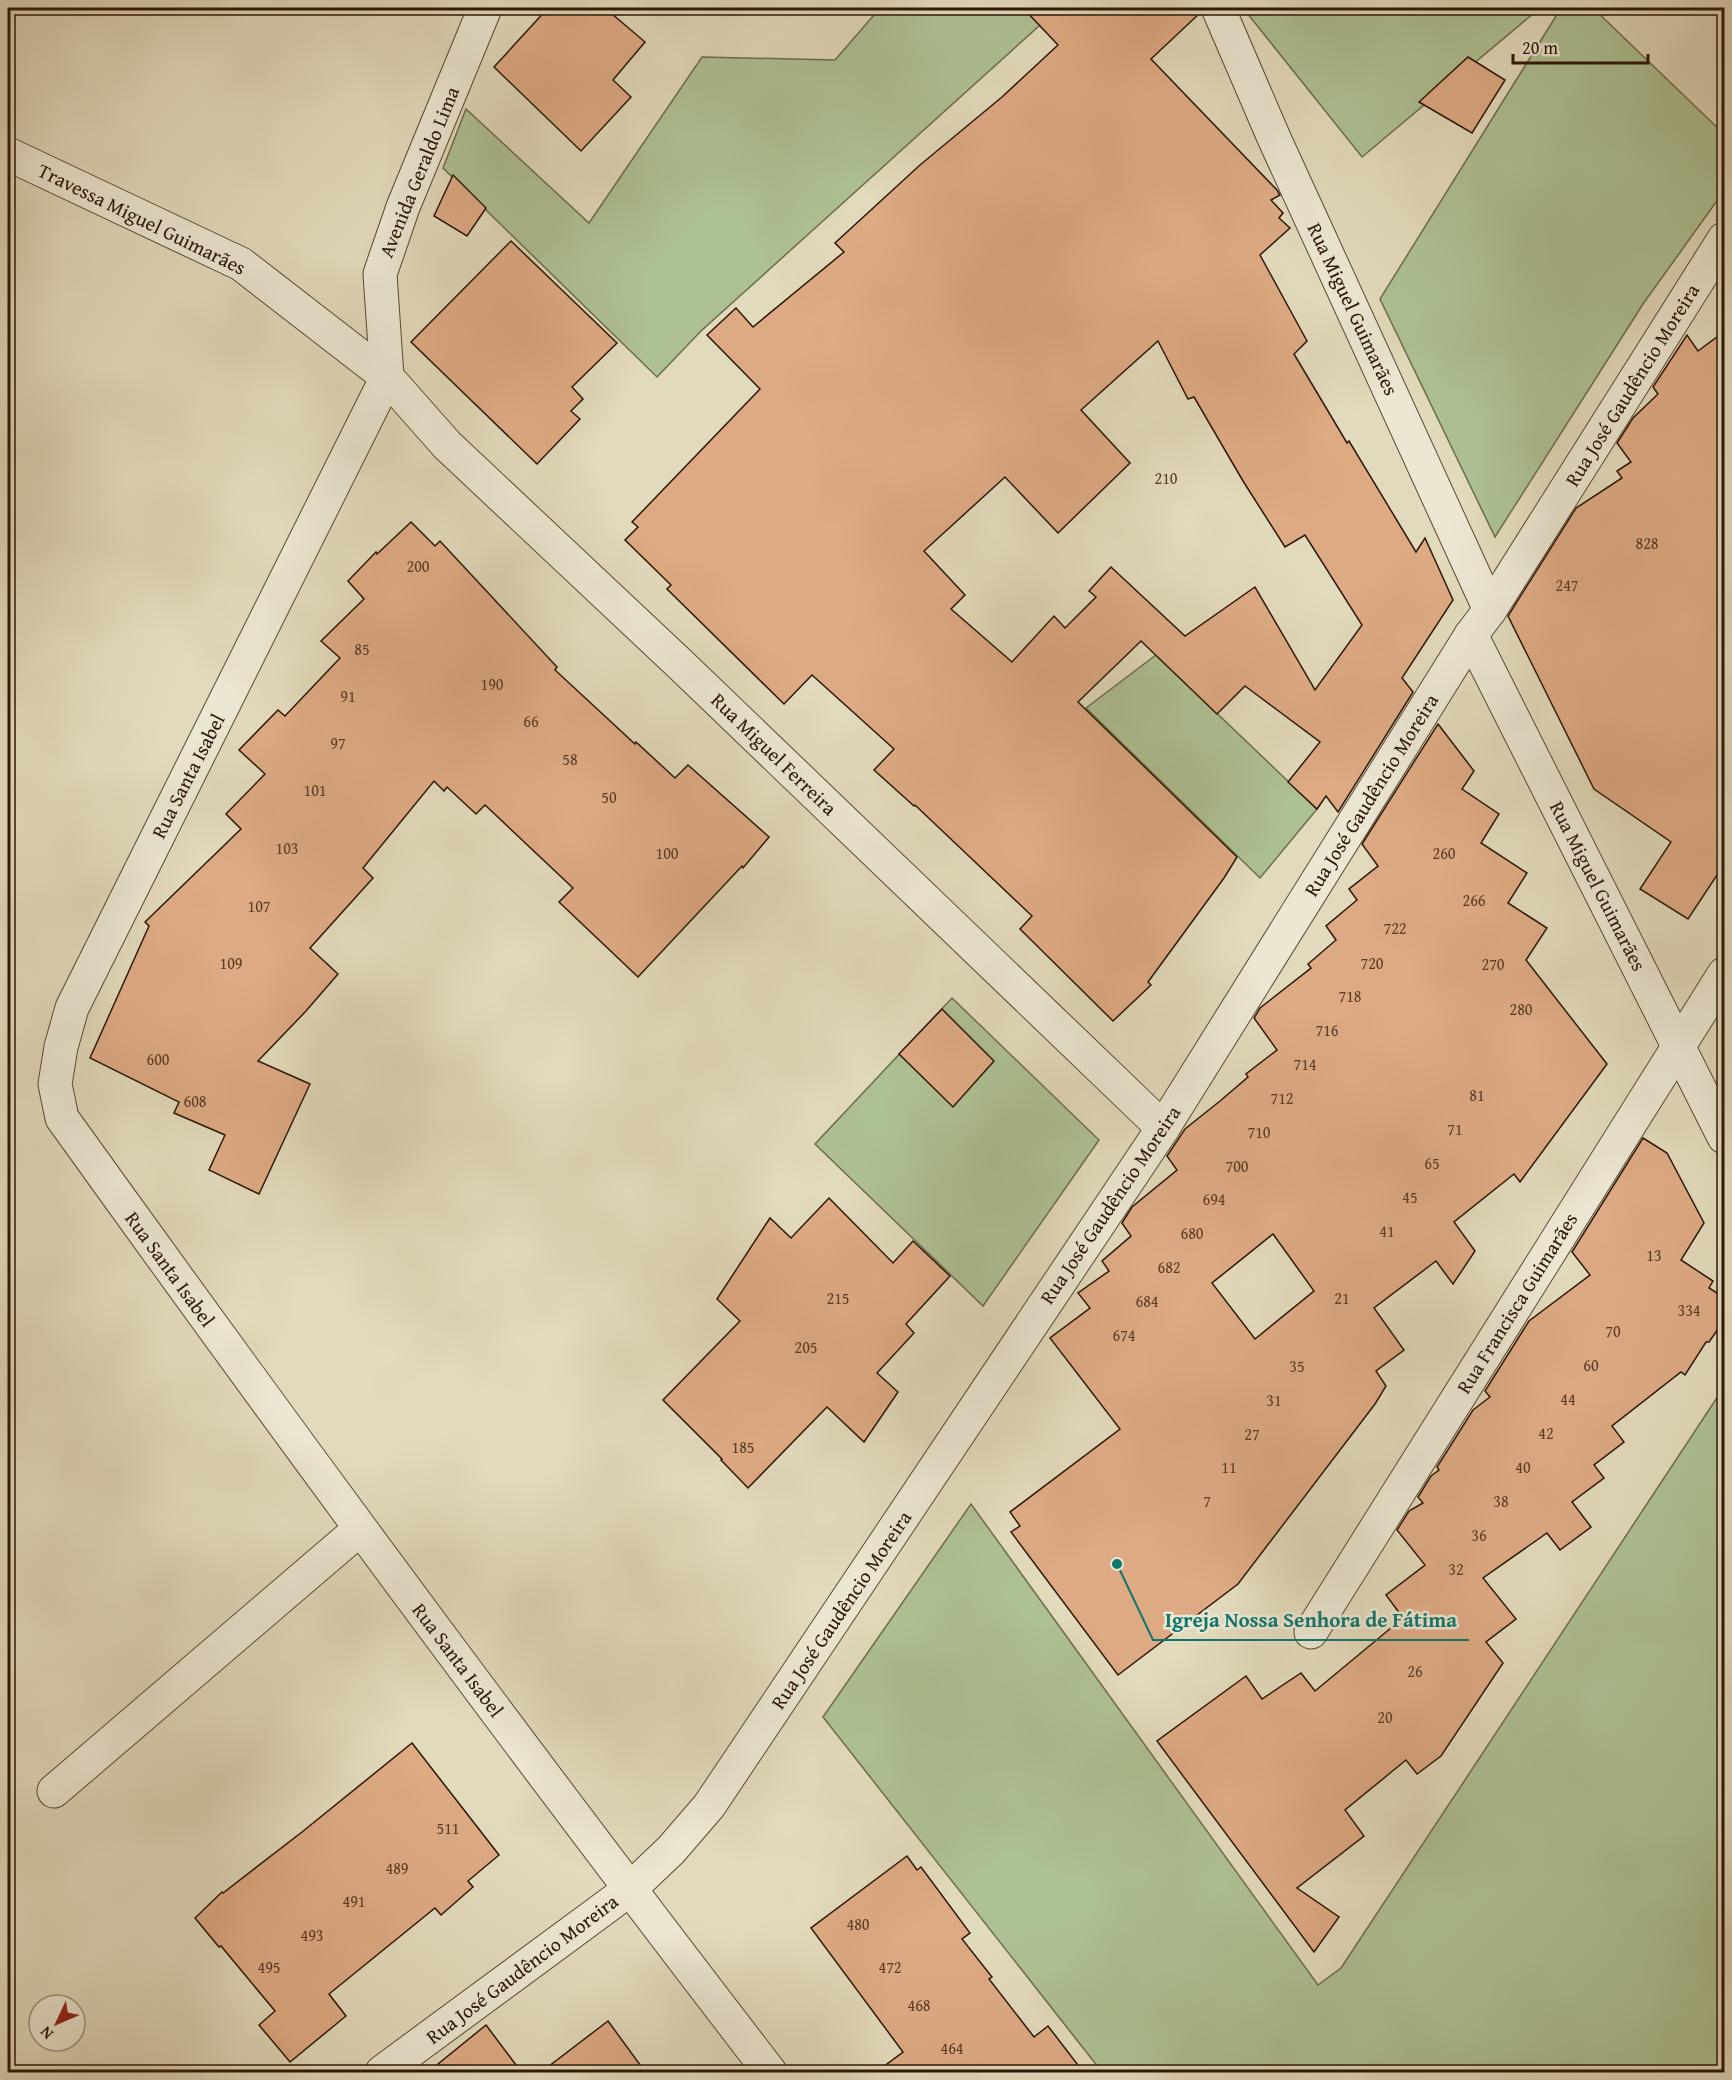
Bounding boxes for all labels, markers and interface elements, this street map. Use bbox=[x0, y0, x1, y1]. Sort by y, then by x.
scale bar bbox=[1513, 27, 1648, 65]
text: 20 m bbox=[1522, 34, 1558, 61]
street label: Avenida Geraldo Lima bbox=[371, 81, 466, 262]
street label: Travessa Miguel Guimarães bbox=[33, 155, 251, 282]
street label: Rua Miguel Guimarães bbox=[1301, 218, 1406, 400]
street label: Rua José Gaudêncio Moreira bbox=[1557, 277, 1706, 492]
house number: 210 bbox=[1154, 466, 1178, 490]
house number: 828 bbox=[1635, 531, 1659, 555]
house number: 200 bbox=[406, 554, 430, 578]
house number: 247 bbox=[1555, 573, 1579, 597]
house number: 85 bbox=[354, 637, 370, 661]
house number: 190 bbox=[480, 672, 504, 696]
house number: 91 bbox=[340, 684, 356, 708]
street label: Rua Miguel Ferreira bbox=[705, 686, 844, 822]
street label: Rua José Gaudêncio Moreira bbox=[1296, 687, 1445, 902]
street label: Rua Santa Isabel bbox=[144, 708, 232, 843]
house number: 66 bbox=[523, 709, 539, 733]
house number: 97 bbox=[330, 731, 346, 755]
house number: 58 bbox=[562, 747, 578, 771]
house number: 101 bbox=[303, 778, 327, 802]
house number: 50 bbox=[601, 785, 617, 809]
street label: Rua Miguel Guimarães bbox=[1543, 796, 1654, 976]
house number: 103 bbox=[275, 836, 299, 860]
house number: 100 bbox=[655, 841, 679, 865]
house number: 260 bbox=[1432, 841, 1456, 865]
house number: 266 bbox=[1462, 888, 1486, 912]
house number: 107 bbox=[247, 894, 271, 918]
house number: 722 bbox=[1383, 916, 1407, 940]
house number: 109 bbox=[219, 951, 243, 975]
house number: 720 bbox=[1360, 951, 1384, 975]
house number: 270 bbox=[1481, 952, 1505, 976]
house number: 718 bbox=[1338, 984, 1362, 1008]
house number: 280 bbox=[1509, 997, 1533, 1021]
house number: 716 bbox=[1315, 1018, 1339, 1042]
house number: 600 bbox=[146, 1047, 170, 1071]
house number: 714 bbox=[1293, 1052, 1317, 1076]
house number: 81 bbox=[1469, 1083, 1485, 1107]
house number: 712 bbox=[1270, 1086, 1294, 1110]
house number: 608 bbox=[183, 1089, 207, 1113]
street label: Rua José Gaudêncio Moreira bbox=[1032, 1099, 1187, 1310]
house number: 71 bbox=[1447, 1117, 1463, 1141]
house number: 710 bbox=[1247, 1120, 1271, 1144]
house number: 65 bbox=[1424, 1151, 1440, 1175]
house number: 700 bbox=[1225, 1154, 1249, 1178]
house number: 45 bbox=[1402, 1185, 1418, 1209]
house number: 694 bbox=[1202, 1187, 1226, 1211]
street label: Rua Santa Isabel bbox=[119, 1205, 222, 1333]
street label: Rua Francisca Guimarães bbox=[1449, 1206, 1584, 1399]
house number: 41 bbox=[1379, 1219, 1395, 1243]
house number: 680 bbox=[1180, 1221, 1204, 1245]
house number: 13 bbox=[1646, 1243, 1662, 1267]
house number: 682 bbox=[1157, 1255, 1181, 1279]
house number: 215 bbox=[826, 1286, 850, 1310]
house number: 21 bbox=[1334, 1286, 1350, 1310]
house number: 684 bbox=[1135, 1289, 1159, 1313]
house number: 334 bbox=[1677, 1298, 1701, 1322]
house number: 70 bbox=[1605, 1319, 1621, 1343]
house number: 674 bbox=[1112, 1323, 1136, 1347]
house number: 205 bbox=[794, 1335, 818, 1359]
house number: 60 bbox=[1583, 1353, 1599, 1377]
house number: 35 bbox=[1289, 1354, 1305, 1378]
house number: 44 bbox=[1560, 1387, 1576, 1411]
house number: 31 bbox=[1266, 1388, 1282, 1412]
house number: 42 bbox=[1538, 1421, 1554, 1445]
house number: 27 bbox=[1244, 1422, 1260, 1446]
house number: 185 bbox=[731, 1435, 755, 1459]
house number: 11 bbox=[1221, 1455, 1237, 1479]
house number: 40 bbox=[1515, 1455, 1531, 1479]
house number: 7 bbox=[1203, 1489, 1211, 1513]
house number: 38 bbox=[1493, 1489, 1509, 1513]
street label: Rua José Gaudêncio Moreira bbox=[763, 1504, 918, 1715]
house number: 36 bbox=[1471, 1523, 1487, 1547]
house number: 32 bbox=[1448, 1557, 1464, 1581]
street label: Rua Santa Isabel bbox=[406, 1596, 511, 1723]
callout: Igreja Nossa Senhora de Fátima bbox=[1153, 1601, 1469, 1640]
text: Igreja Nossa Senhora de Fátima bbox=[1165, 1604, 1457, 1635]
house number: 26 bbox=[1407, 1659, 1423, 1683]
house number: 20 bbox=[1377, 1705, 1393, 1729]
house number: 511 bbox=[436, 1816, 460, 1840]
house number: 489 bbox=[385, 1856, 409, 1880]
street label: Rua José Gaudêncio Moreira bbox=[420, 1886, 624, 2051]
house number: 491 bbox=[342, 1889, 366, 1913]
house number: 480 bbox=[846, 1912, 870, 1936]
house number: 493 bbox=[300, 1923, 324, 1947]
house number: 495 bbox=[257, 1955, 281, 1979]
house number: 472 bbox=[878, 1955, 902, 1979]
north arrow bbox=[27, 1993, 87, 2053]
house number: 468 bbox=[907, 1993, 931, 2017]
text: N bbox=[34, 2021, 59, 2046]
house number: 464 bbox=[940, 2036, 964, 2060]

